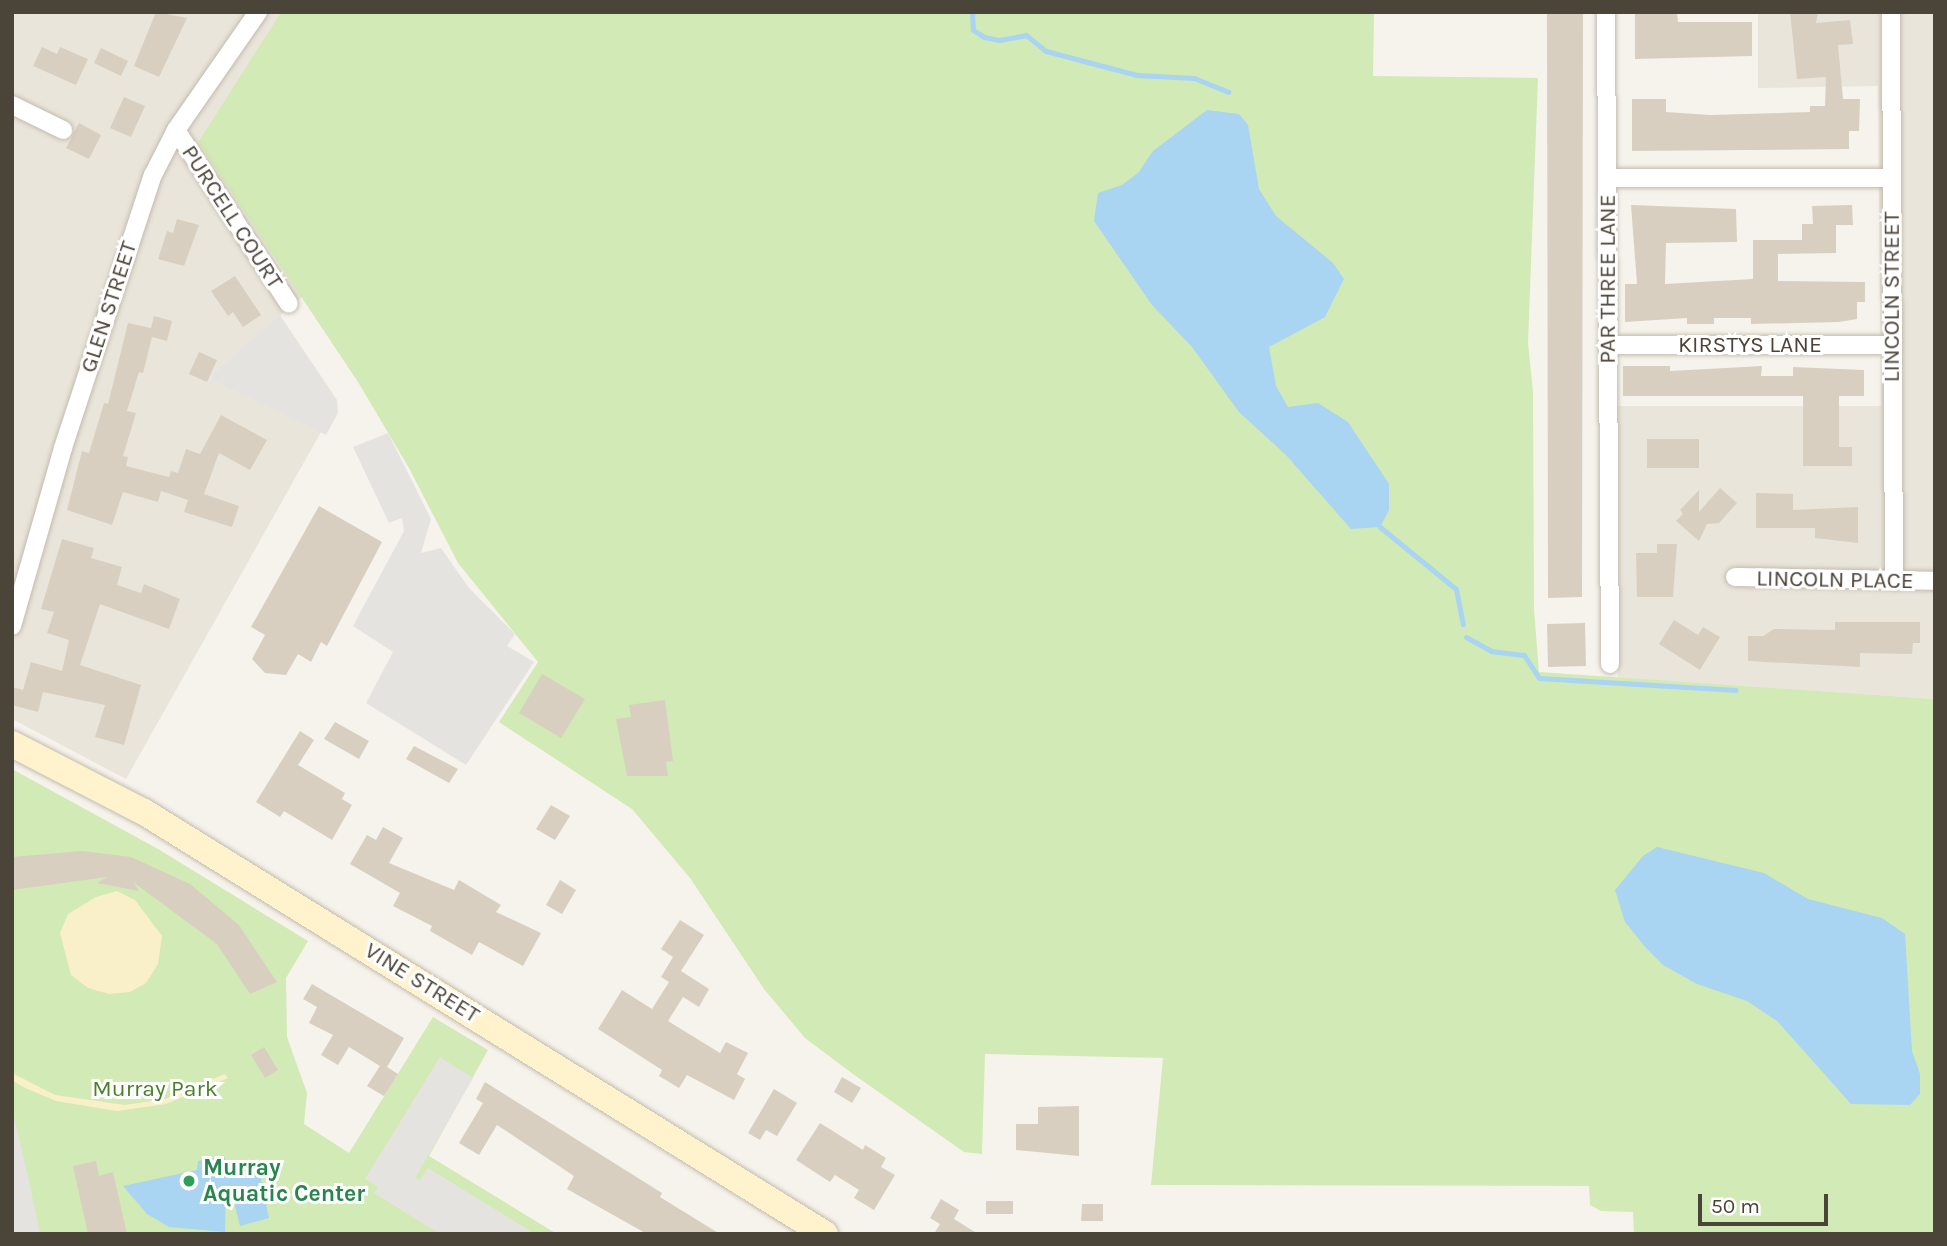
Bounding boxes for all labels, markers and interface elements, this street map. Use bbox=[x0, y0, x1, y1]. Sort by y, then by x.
street label: PURCELL COURT bbox=[175, 140, 289, 294]
street label: PAR THREE LANE bbox=[1594, 194, 1622, 364]
street label: LINCOLN STREET bbox=[1878, 212, 1906, 382]
street label: GLEN STREET bbox=[75, 238, 143, 376]
street label: KIRSTYS LANE bbox=[1678, 331, 1822, 359]
street label: LINCOLN PLACE bbox=[1756, 565, 1914, 595]
street label: VINE STREET bbox=[359, 937, 485, 1029]
park label: Murray Park bbox=[92, 1075, 218, 1103]
place label: Murray Aquatic Center bbox=[203, 1154, 365, 1208]
marker: Murray Aquatic Center bbox=[181, 1173, 197, 1189]
scale bar bbox=[1702, 1180, 1832, 1224]
text: 50 m bbox=[1711, 1194, 1760, 1218]

